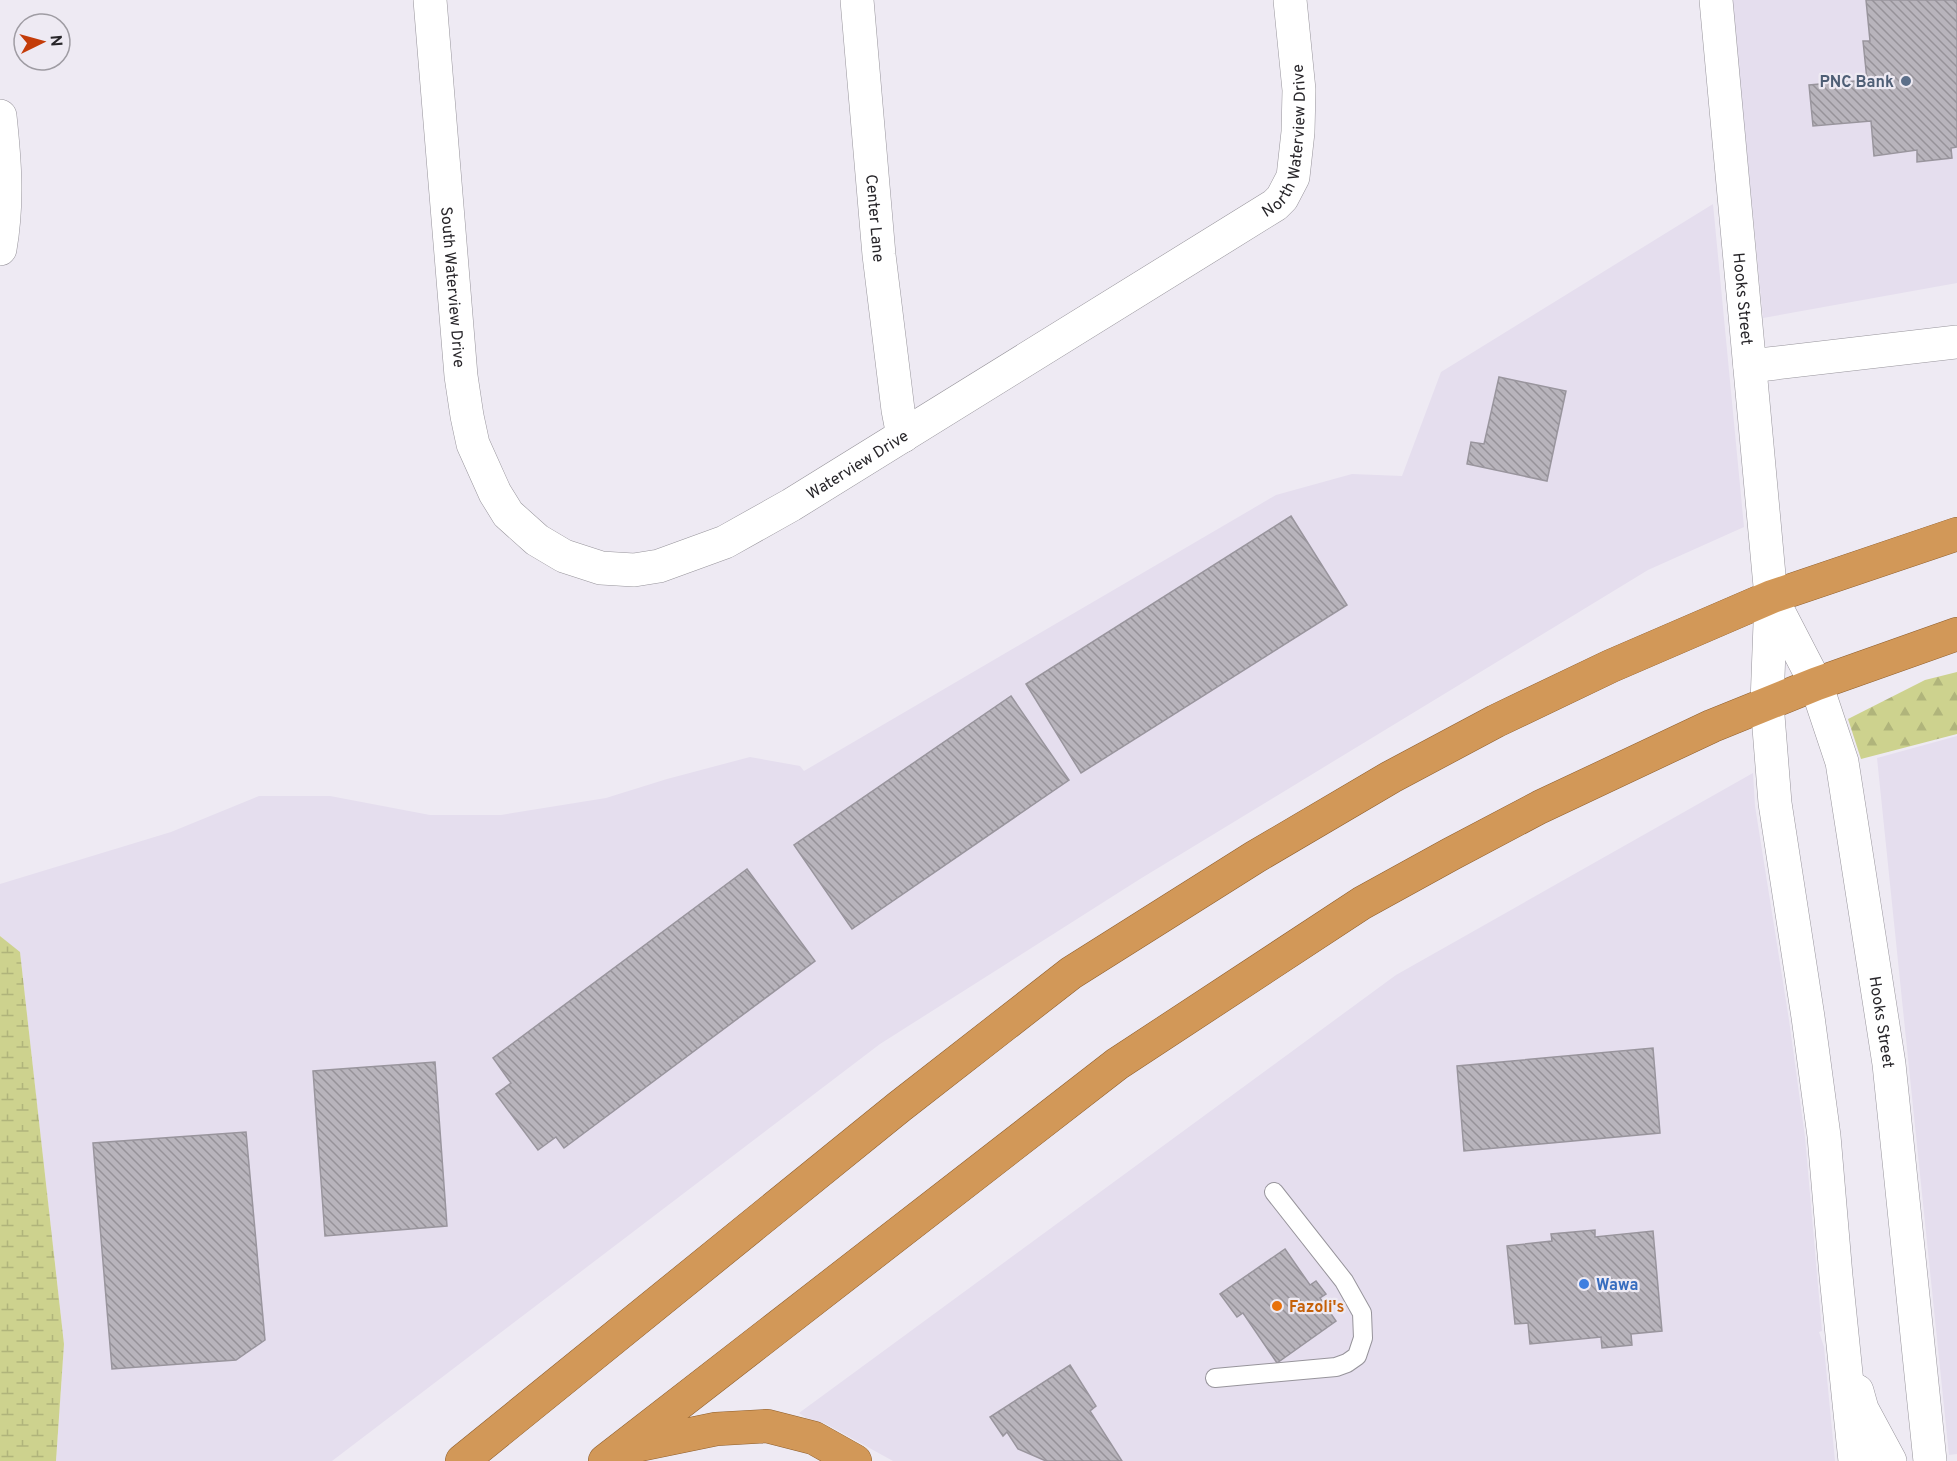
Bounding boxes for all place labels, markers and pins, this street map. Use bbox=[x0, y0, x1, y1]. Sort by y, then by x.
place label: PNC Bank bbox=[1819, 73, 1894, 93]
marker: PNC Bank bbox=[1899, 74, 1913, 88]
place label: Wawa bbox=[1596, 1276, 1638, 1296]
marker: Wawa bbox=[1577, 1277, 1591, 1291]
place label: Fazoli's bbox=[1289, 1298, 1344, 1318]
marker: Fazoli's bbox=[1270, 1299, 1284, 1313]

